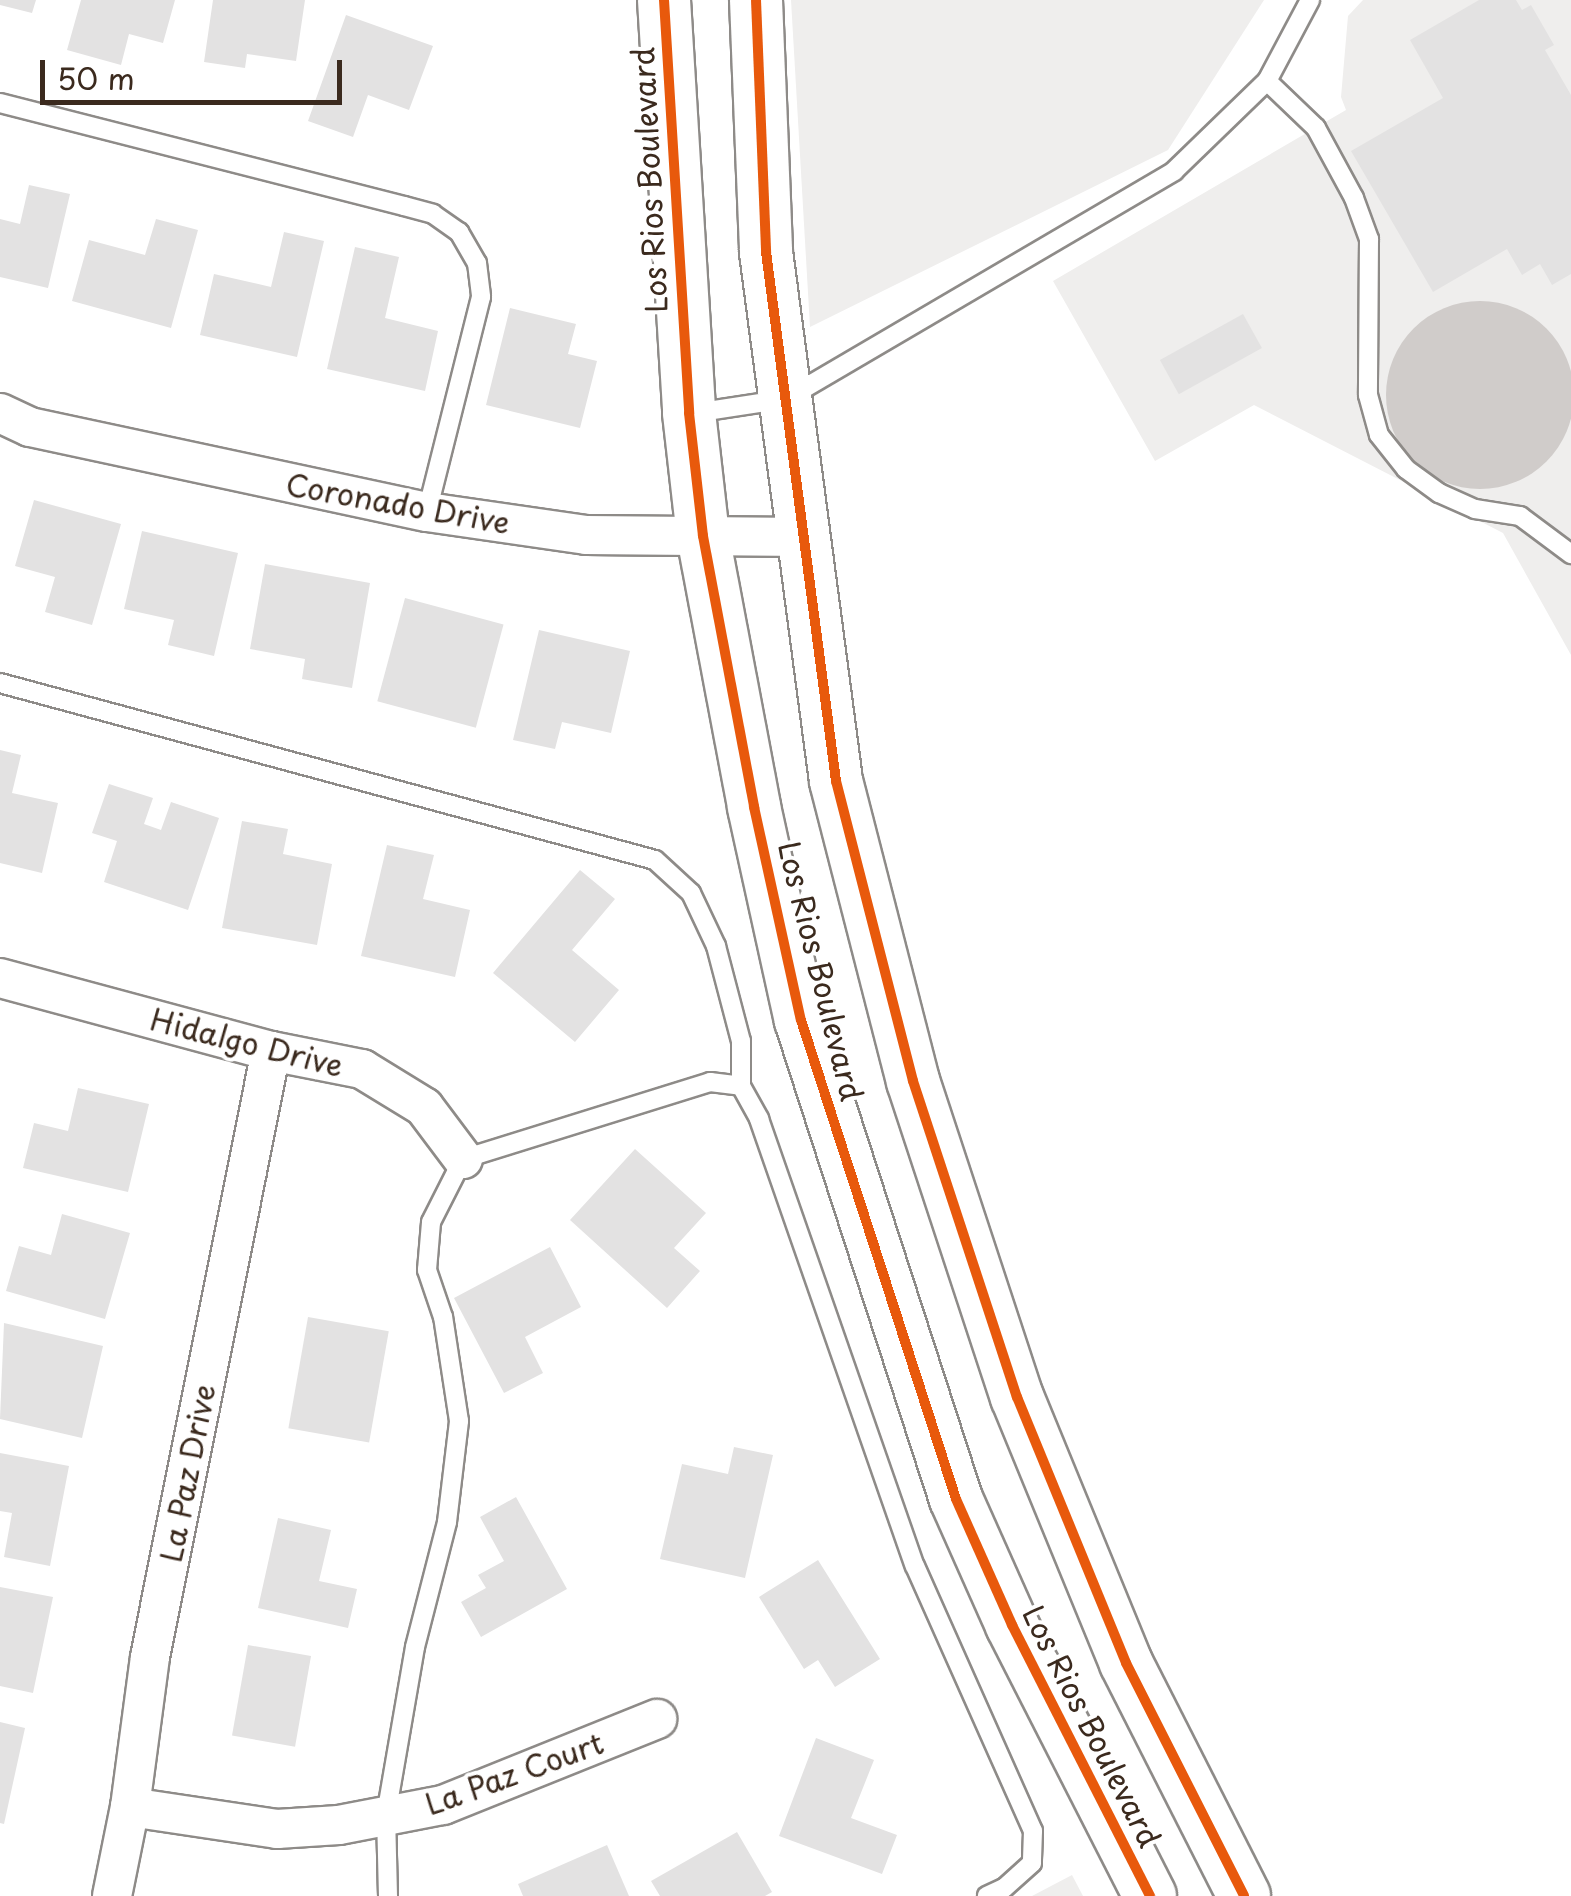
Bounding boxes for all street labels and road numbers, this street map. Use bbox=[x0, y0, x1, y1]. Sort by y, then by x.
street label: Los Rios Boulevard bbox=[624, 45, 674, 315]
street label: Coronado Drive bbox=[283, 466, 513, 540]
street label: Los Rios Boulevard bbox=[771, 836, 871, 1106]
street label: Hidalgo Drive bbox=[146, 1001, 348, 1083]
street label: La Paz Drive bbox=[152, 1380, 222, 1566]
street label: Los Rios Boulevard bbox=[1015, 1598, 1169, 1854]
street label: La Paz Court bbox=[420, 1724, 608, 1822]

